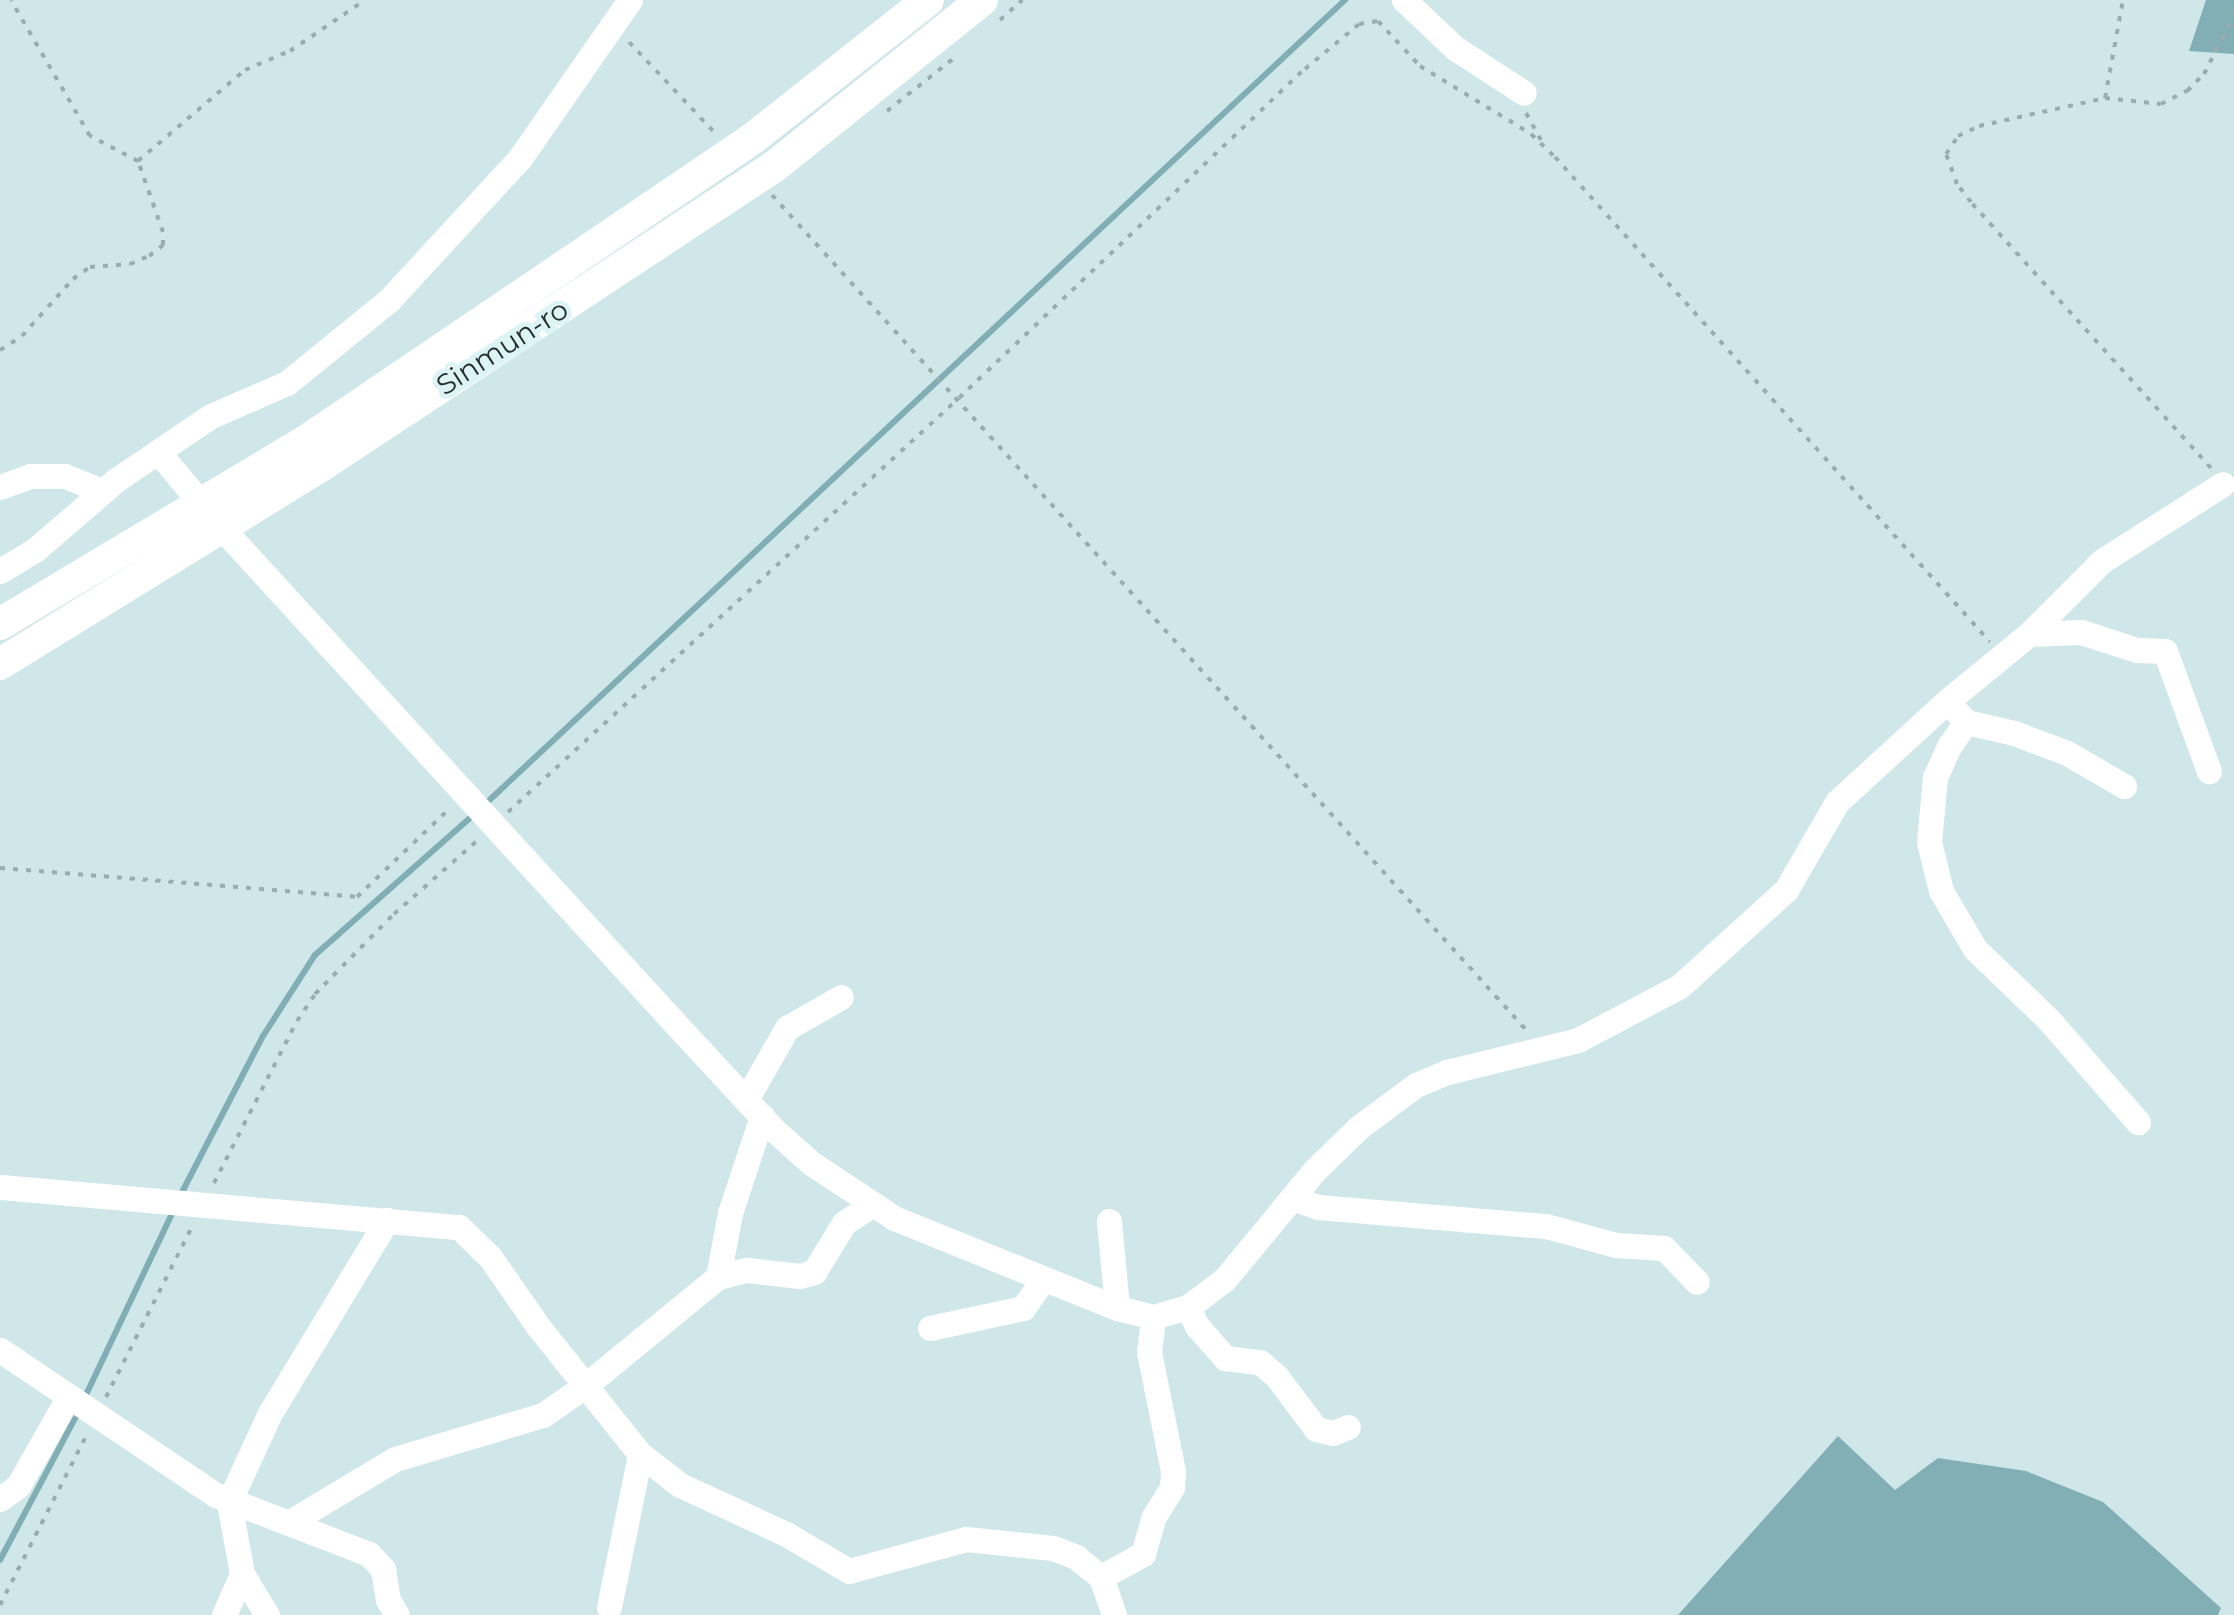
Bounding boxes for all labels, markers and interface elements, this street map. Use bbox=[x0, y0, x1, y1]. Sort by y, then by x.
street label: Sinmun-ro bbox=[430, 292, 574, 402]

